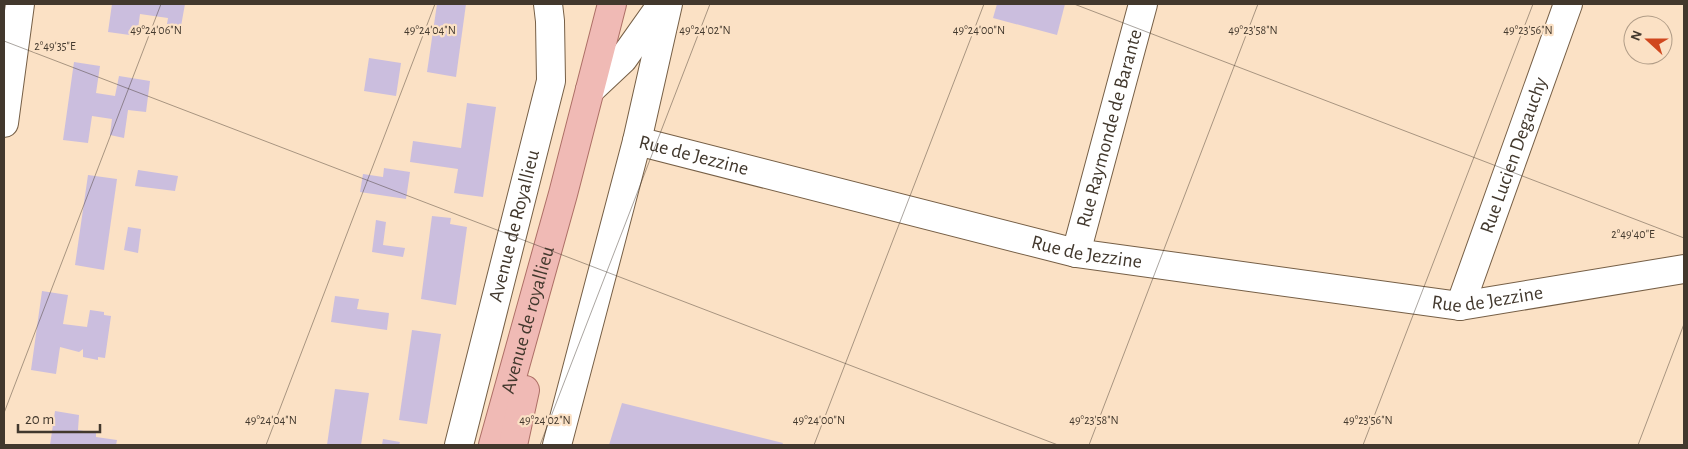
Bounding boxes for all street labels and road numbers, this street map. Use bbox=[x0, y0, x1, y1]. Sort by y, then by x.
street label: Rue Raymonde de Barante bbox=[1073, 27, 1146, 230]
street label: Rue Lucien Degauchy bbox=[1477, 74, 1551, 236]
street label: Rue de Jezzine bbox=[637, 132, 751, 179]
street label: Avenue de Royallieu bbox=[486, 148, 543, 304]
street label: Rue de Jezzine bbox=[1029, 232, 1143, 272]
street label: Avenue de royallieu bbox=[498, 244, 558, 396]
street label: Rue de Jezzine bbox=[1431, 282, 1544, 316]

